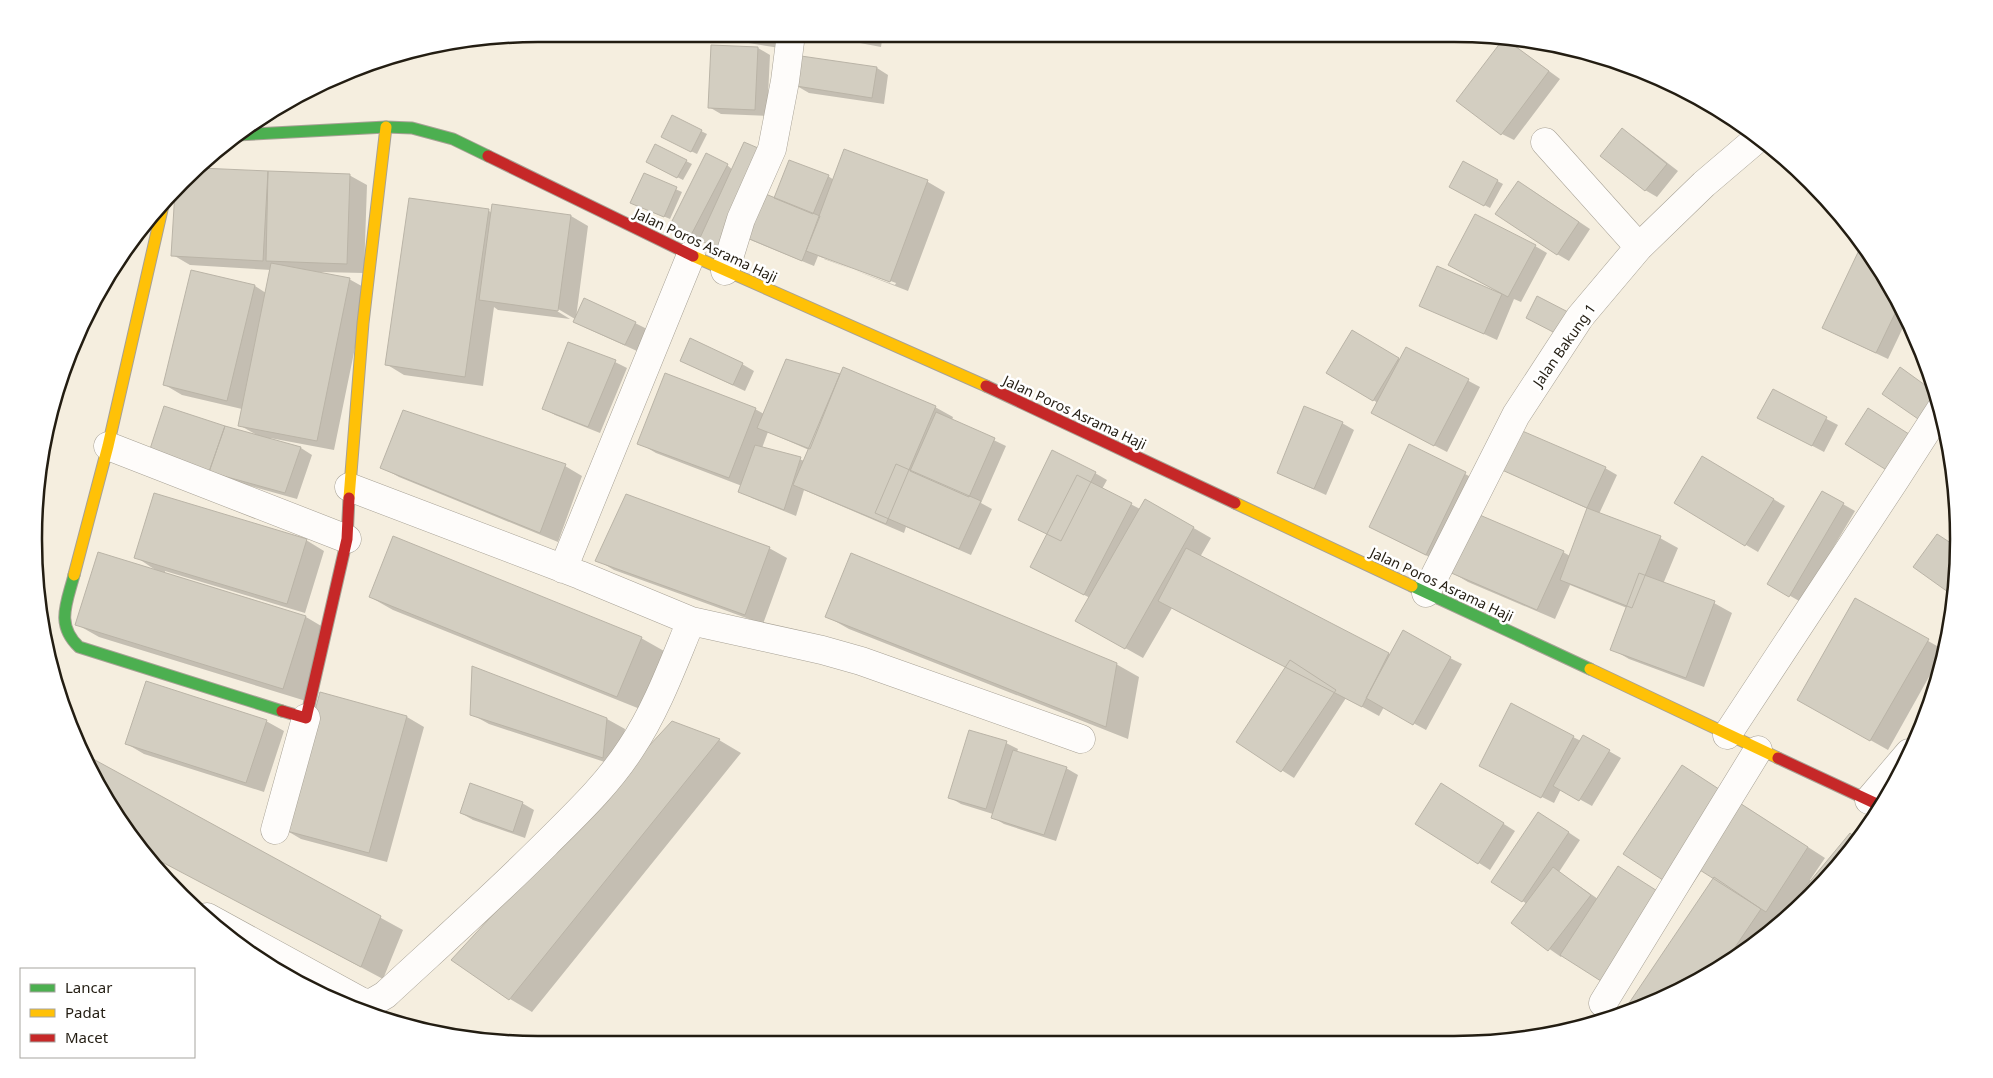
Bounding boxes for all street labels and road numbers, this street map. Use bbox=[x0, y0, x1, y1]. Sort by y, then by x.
street label: Jalan Poros Asrama Haji bbox=[630, 203, 781, 287]
street label: Jalan Bakung 1 bbox=[1527, 300, 1600, 392]
street label: Jalan Poros Asrama Haji bbox=[999, 370, 1150, 454]
street label: Jalan Poros Asrama Haji bbox=[1366, 542, 1517, 626]

